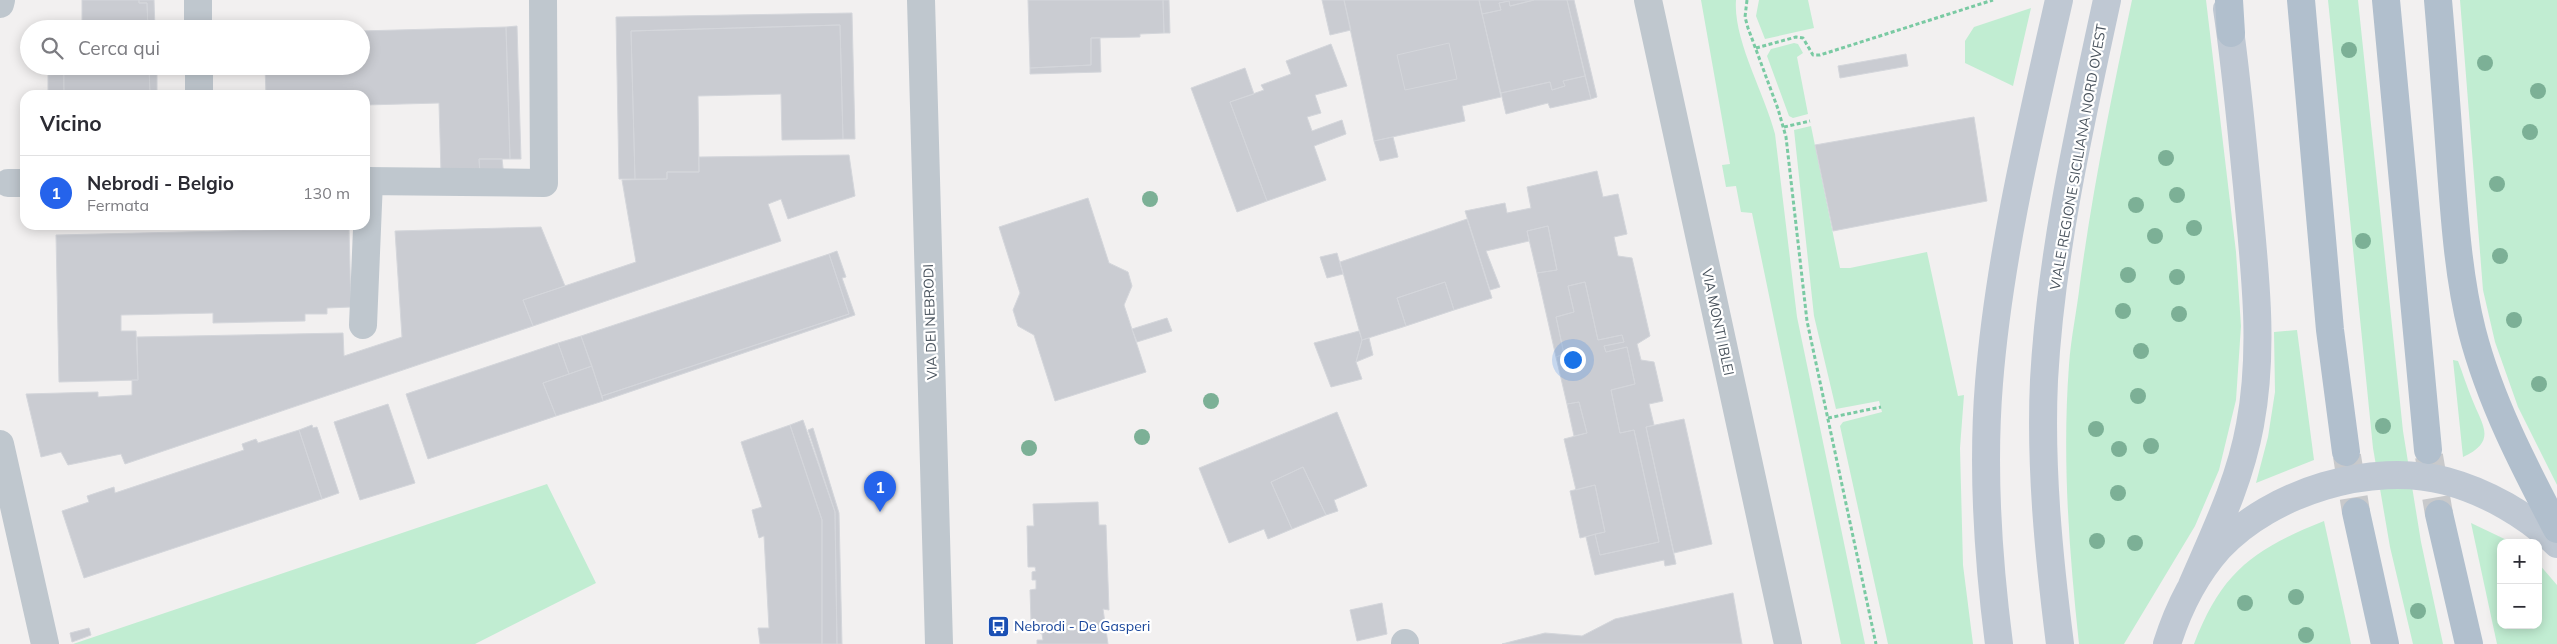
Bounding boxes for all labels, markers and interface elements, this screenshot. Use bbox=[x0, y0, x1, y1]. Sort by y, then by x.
search box bbox=[20, 20, 370, 75]
street label: VIALE REGIONE SICILIANA NORD OVEST bbox=[2046, 22, 2110, 292]
icon: search bbox=[38, 34, 66, 62]
text: Cerca qui bbox=[78, 36, 160, 60]
text: Vicino bbox=[40, 110, 102, 136]
text: Nebrodi - Belgio bbox=[87, 171, 234, 195]
text: 1 bbox=[51, 183, 61, 203]
text: 130 m bbox=[303, 183, 350, 203]
text: Fermata bbox=[87, 195, 149, 215]
street label: VIA DEI NEBRODI bbox=[919, 264, 941, 380]
street label: VIA MONTI IBLEI bbox=[1698, 267, 1738, 377]
your location bbox=[1560, 347, 1586, 373]
pin: 1 bbox=[864, 471, 896, 512]
map controls bbox=[2497, 539, 2542, 629]
button: + bbox=[2497, 539, 2542, 584]
button: − bbox=[2497, 584, 2542, 629]
bus stop icon: Nebrodi - De Gasperi bbox=[986, 614, 1010, 638]
place label: Nebrodi - De Gasperi bbox=[1014, 617, 1150, 635]

